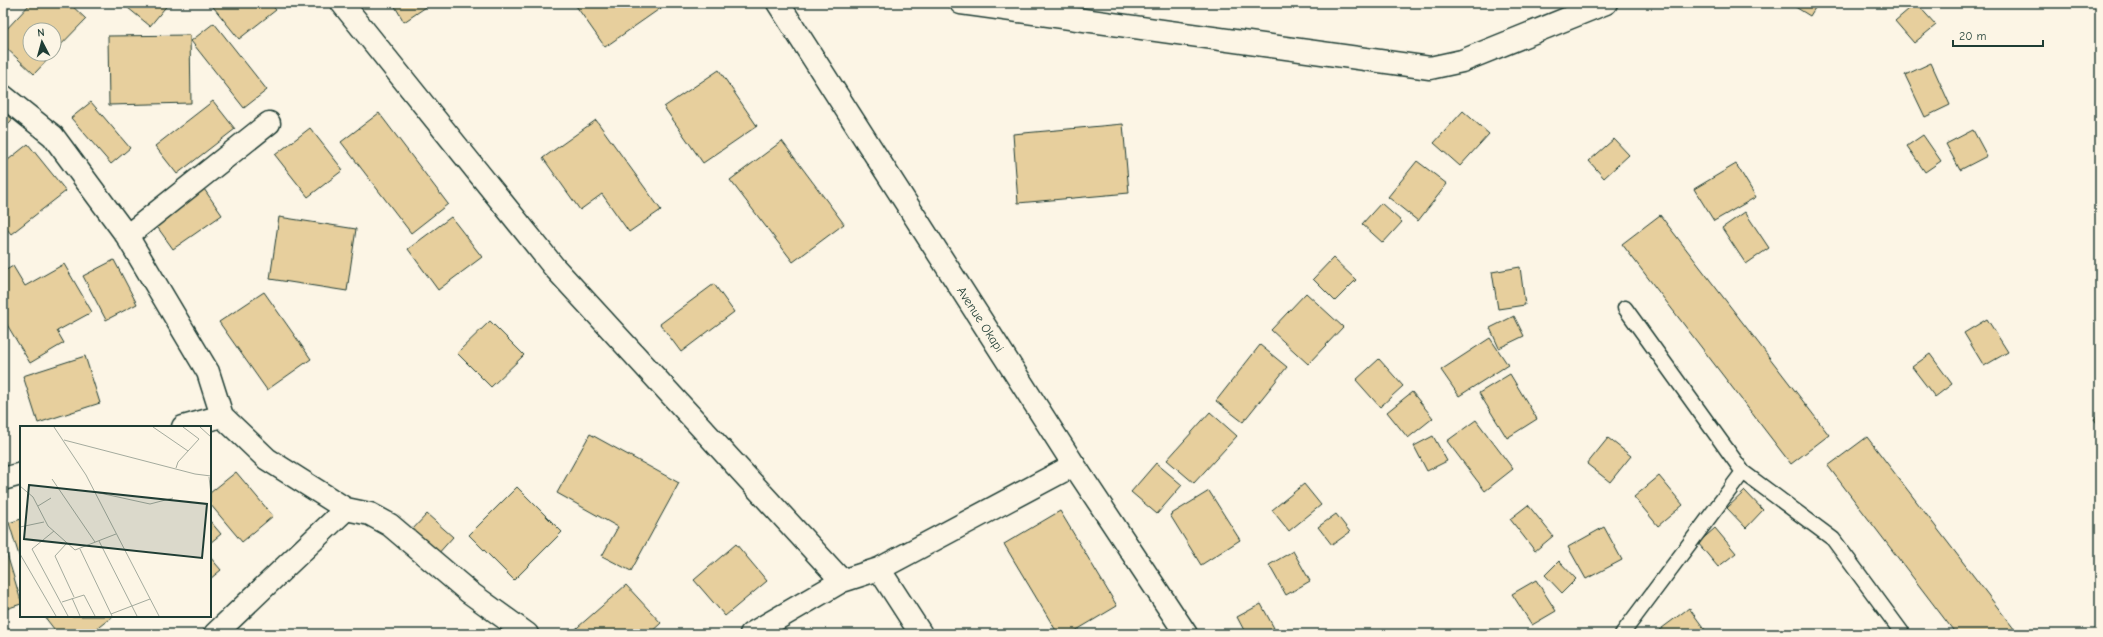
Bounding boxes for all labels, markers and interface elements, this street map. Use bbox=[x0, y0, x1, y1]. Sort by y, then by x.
north arrow bbox=[22, 22, 62, 62]
scale bar bbox=[1953, 22, 2043, 48]
text: N bbox=[37, 26, 45, 39]
text: 20 m bbox=[1959, 29, 1987, 43]
street label: Avenue Okapi bbox=[954, 284, 1007, 355]
inset map bbox=[20, 426, 211, 617]

